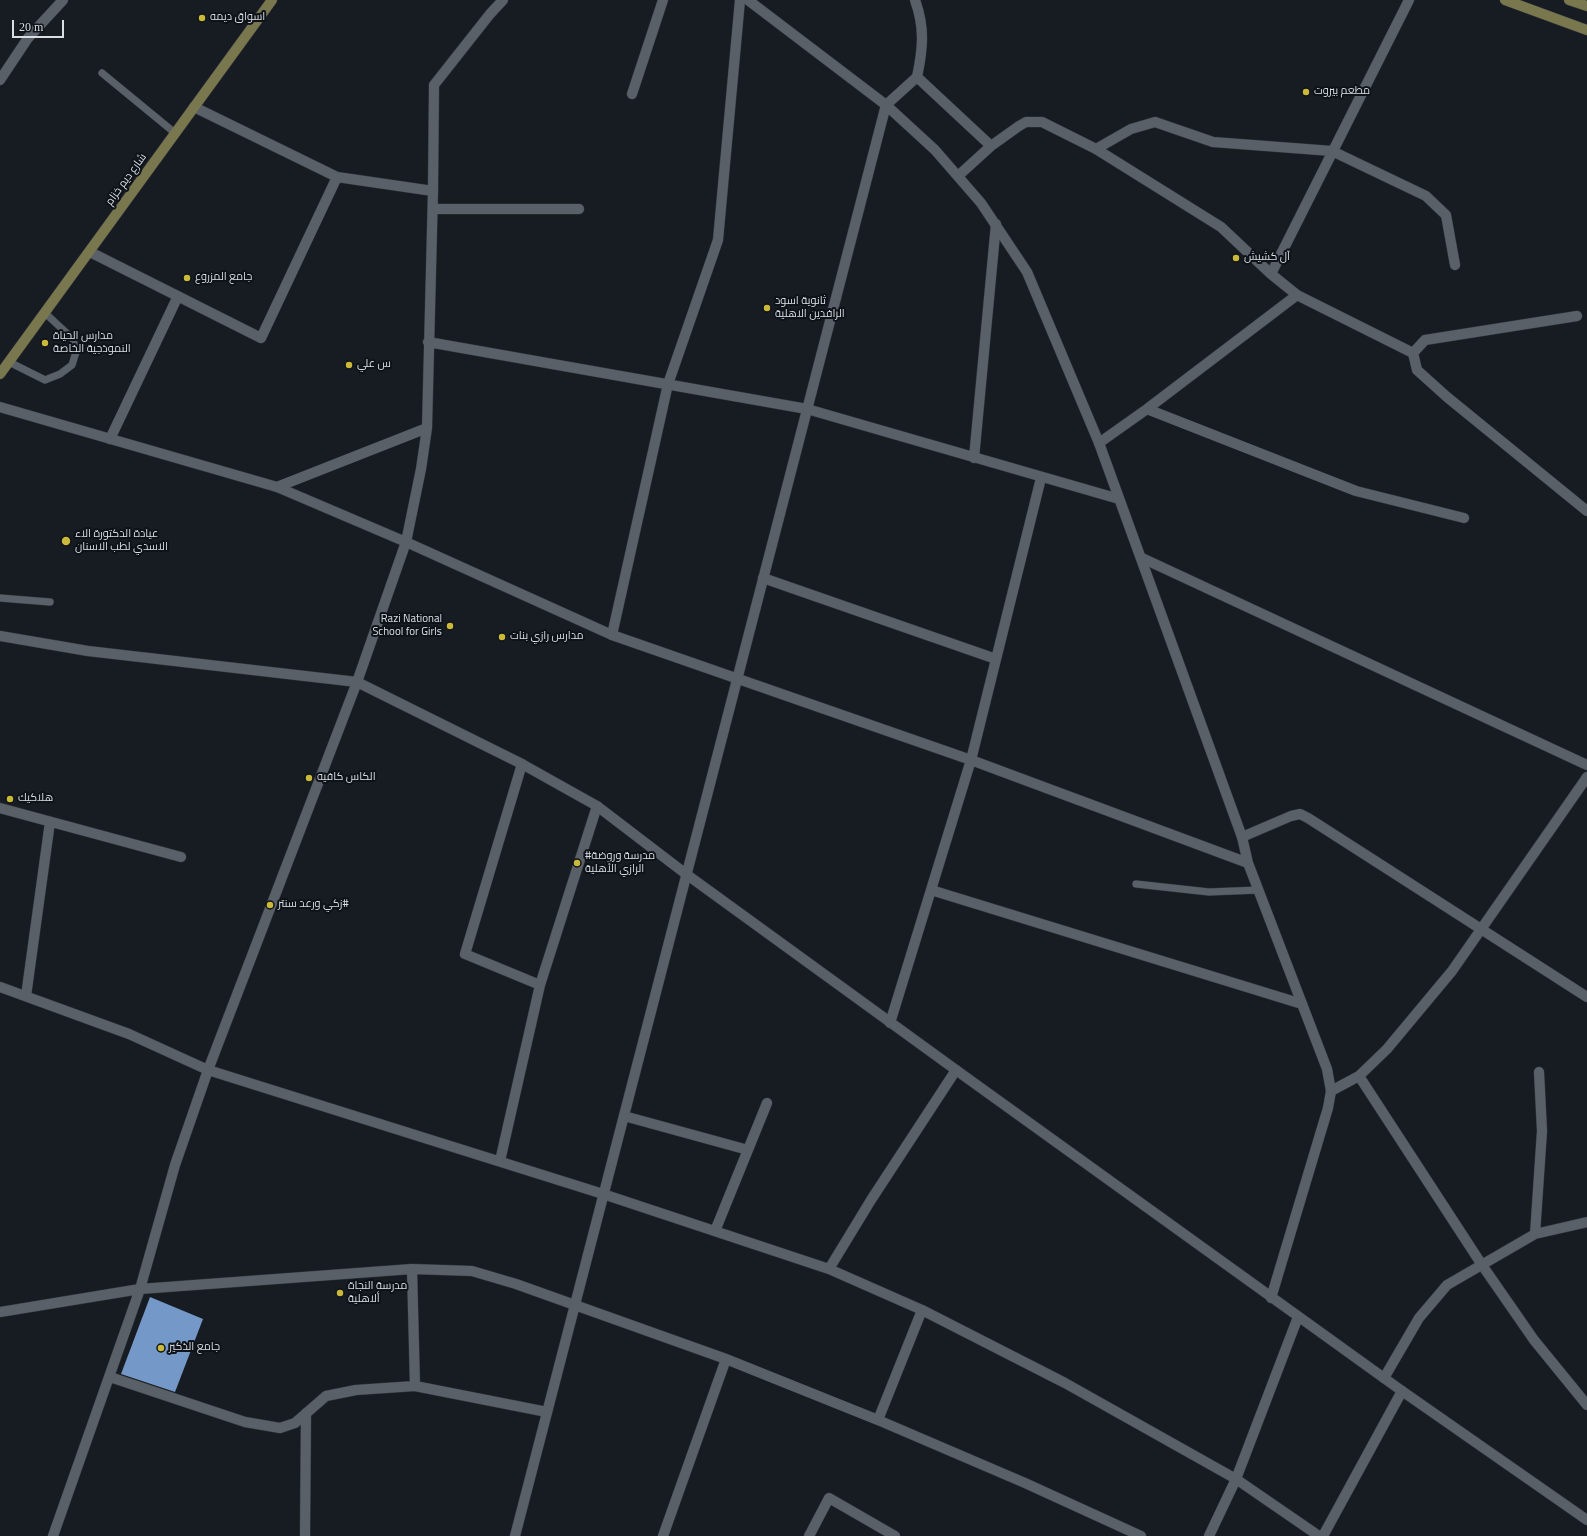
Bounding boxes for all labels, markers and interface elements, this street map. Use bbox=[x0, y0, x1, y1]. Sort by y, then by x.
place label: اسواق ديمه bbox=[210, 11, 265, 25]
scale bar bbox=[14, 12, 66, 38]
marker: اسواق ديمه bbox=[197, 13, 207, 23]
text: 20 m bbox=[19, 20, 43, 34]
place label: مطعم بيروت bbox=[1314, 85, 1370, 99]
marker: مطعم بيروت bbox=[1301, 87, 1311, 97]
street label: شارع ديم خزام bbox=[104, 151, 150, 209]
place label: آل كشيش bbox=[1244, 251, 1290, 265]
marker: آل كشيش bbox=[1231, 253, 1241, 263]
place label: جامع المزروع bbox=[195, 271, 252, 285]
marker: جامع المزروع bbox=[182, 273, 192, 283]
place label: ثانوية اسود الرافدين الاهلية bbox=[775, 295, 845, 321]
marker: ثانوية اسود الرافدين الاهلية bbox=[762, 303, 772, 313]
place label: مدارس الحياة النموذجية الخاصة bbox=[53, 330, 131, 356]
marker: مدارس الحياة النموذجية الخاصة bbox=[40, 338, 50, 348]
place label: س علي bbox=[357, 358, 391, 372]
marker: س علي bbox=[344, 360, 354, 370]
place label: عيادة الدكتورة الاء الاسدي لطب الاسنان bbox=[75, 528, 168, 554]
marker: عيادة الدكتورة الاء الاسدي لطب الاسنان bbox=[60, 535, 72, 547]
place label: Razi National School for Girls bbox=[372, 613, 442, 639]
marker: Razi National School for Girls bbox=[445, 621, 455, 631]
place label: مدارس رازي بنات bbox=[510, 630, 584, 644]
marker: مدارس رازي بنات bbox=[497, 632, 507, 642]
place label: الكاس كافيه bbox=[317, 771, 376, 785]
marker: الكاس كافيه bbox=[304, 773, 314, 783]
place label: هلاكيك bbox=[18, 792, 53, 806]
marker: هلاكيك bbox=[5, 794, 15, 804]
place label: #مدرسة وروضة الرازي الأهلية bbox=[585, 850, 655, 876]
marker: #مدرسة وروضة الرازي الأهلية bbox=[572, 858, 582, 868]
place label: زكي ورعد سنتر# bbox=[278, 898, 349, 912]
marker: زكي ورعد سنتر# bbox=[265, 900, 275, 910]
place label: مدرسة النجاة ألاهلية bbox=[348, 1280, 407, 1306]
marker: مدرسة النجاة ألاهلية bbox=[335, 1288, 345, 1298]
place label: جامع الذكير bbox=[169, 1341, 220, 1355]
marker: جامع الذكير bbox=[156, 1343, 166, 1353]

